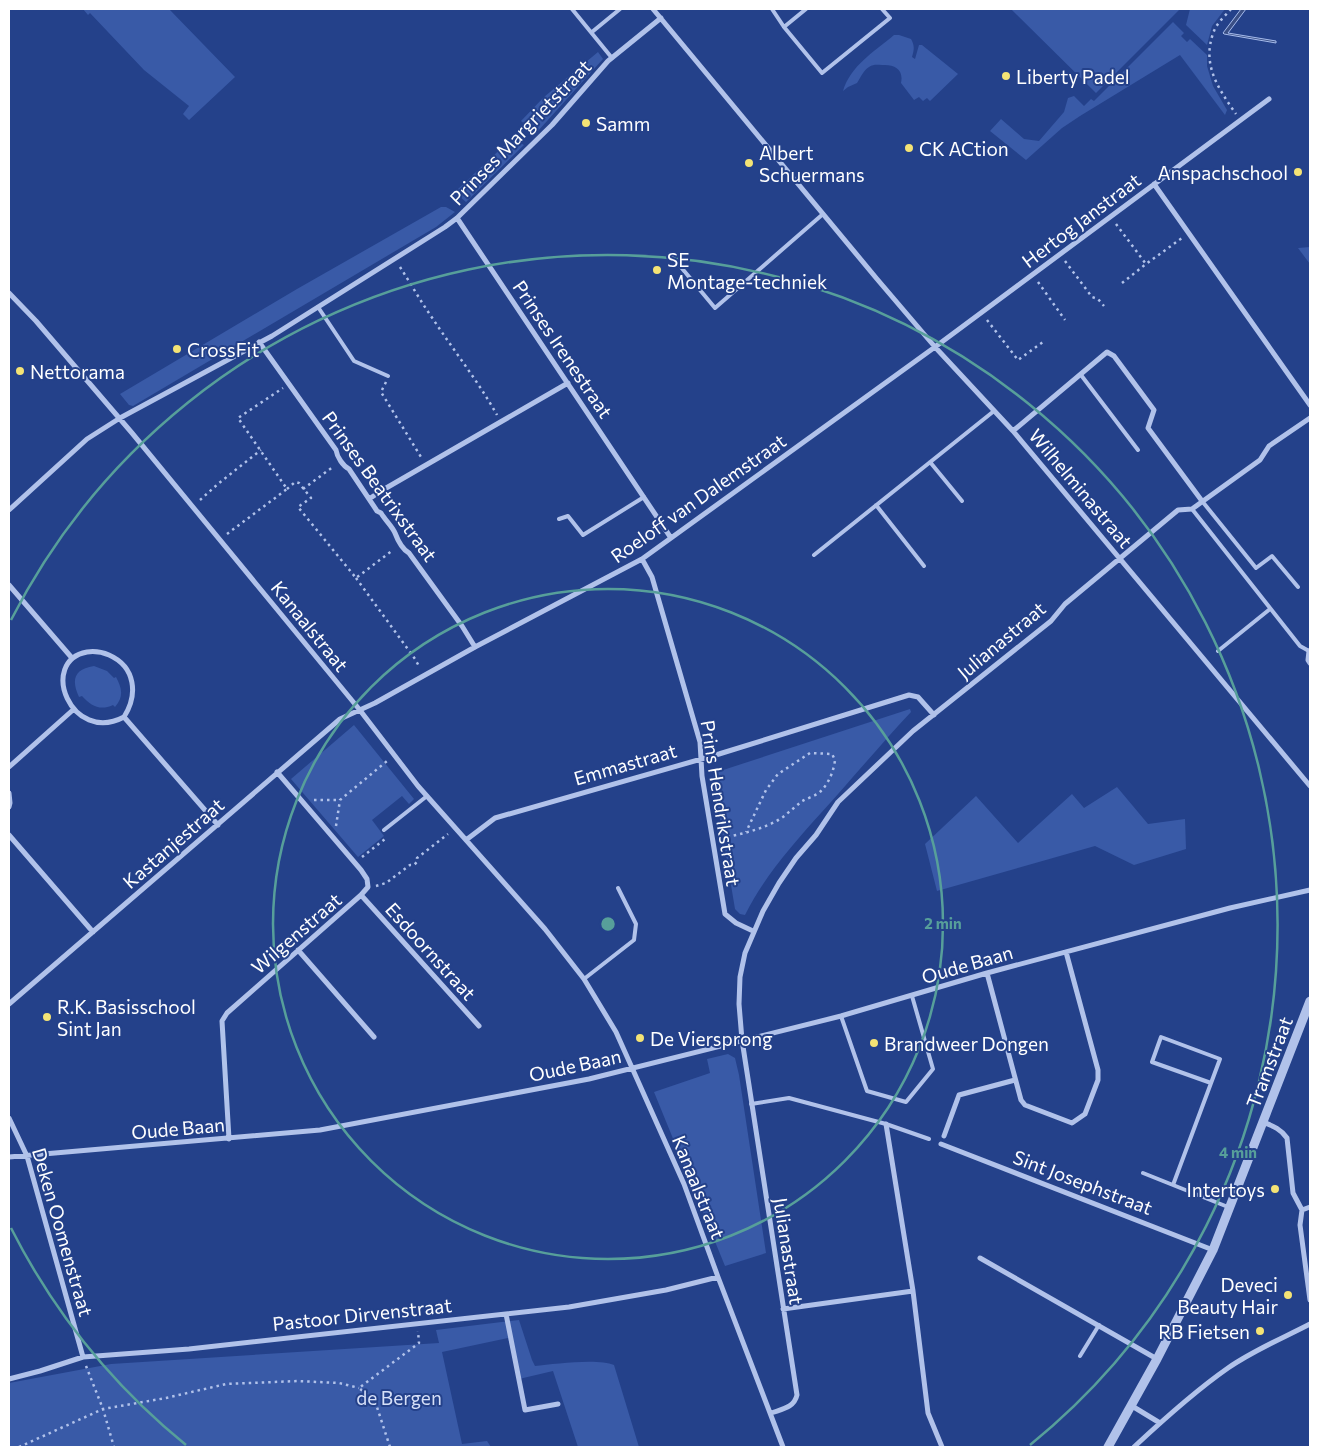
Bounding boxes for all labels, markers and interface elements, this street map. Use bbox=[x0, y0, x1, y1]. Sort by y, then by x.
street label: Prinses Margrietstraat bbox=[444, 54, 596, 210]
place label: Liberty Padel bbox=[1016, 65, 1130, 88]
marker: Liberty Padel bbox=[1000, 70, 1012, 82]
place label: Samm bbox=[596, 112, 650, 135]
marker: Samm bbox=[580, 117, 592, 129]
place label: CK ACtion bbox=[919, 137, 1009, 160]
place label: Albert Schuermans bbox=[759, 141, 865, 186]
marker: CK ACtion bbox=[903, 142, 915, 154]
marker: Albert Schuermans bbox=[743, 157, 755, 169]
place label: Anspachschool bbox=[1157, 161, 1288, 184]
marker: Anspachschool bbox=[1292, 166, 1304, 178]
street label: Hertog Janstraat bbox=[1017, 168, 1145, 272]
place label: SE Montage-techniek bbox=[667, 248, 827, 293]
marker: SE Montage-techniek bbox=[651, 264, 663, 276]
street label: Prinses Irenestraat bbox=[508, 276, 618, 422]
place label: CrossFit bbox=[187, 338, 259, 361]
marker: CrossFit bbox=[171, 343, 183, 355]
place label: Nettorama bbox=[30, 360, 125, 383]
marker: Nettorama bbox=[14, 365, 26, 377]
street label: Prinses Beatrixstraat bbox=[318, 406, 442, 566]
street label: Wilhelminastraat bbox=[1024, 424, 1138, 552]
street label: Roeloff van Dalemstraat bbox=[606, 429, 790, 567]
street label: Kanaalstraat bbox=[267, 576, 354, 676]
street label: Julianastraat bbox=[952, 596, 1050, 684]
street label: Prins Hendrikstraat bbox=[697, 718, 746, 888]
street label: Emmastraat bbox=[571, 738, 679, 790]
street label: Kastanjestraat bbox=[118, 793, 228, 893]
street label: Wilgenstraat bbox=[246, 888, 346, 978]
street label: Esdoornstraat bbox=[381, 897, 481, 1005]
text: 2 min bbox=[924, 914, 962, 932]
centre of rings bbox=[599, 915, 617, 933]
street label: Oude Baan bbox=[919, 940, 1015, 988]
place label: R.K. Basisschool Sint Jan bbox=[57, 995, 196, 1040]
marker: R.K. Basisschool Sint Jan bbox=[41, 1011, 53, 1023]
street label: Tramstraat bbox=[1241, 1013, 1297, 1111]
place label: De Viersprong bbox=[650, 1027, 773, 1050]
marker: De Viersprong bbox=[634, 1032, 646, 1044]
place label: Brandweer Dongen bbox=[884, 1032, 1049, 1055]
marker: Brandweer Dongen bbox=[868, 1037, 880, 1049]
street label: Oude Baan bbox=[527, 1044, 623, 1086]
street label: Oude Baan bbox=[130, 1112, 226, 1144]
street label: Kanaalstraat bbox=[668, 1132, 730, 1242]
text: 4 min bbox=[1219, 1143, 1257, 1161]
street label: Deken Oomenstraat bbox=[28, 1145, 98, 1319]
street label: Sint Josephstraat bbox=[1010, 1145, 1156, 1219]
place label: Intertoys bbox=[1186, 1178, 1265, 1201]
marker: Intertoys bbox=[1269, 1183, 1281, 1195]
street label: Julianastraat bbox=[769, 1196, 809, 1306]
place label: Deveci Beauty Hair bbox=[1177, 1273, 1278, 1318]
marker: Deveci Beauty Hair bbox=[1282, 1289, 1294, 1301]
street label: Pastoor Dirvenstraat bbox=[271, 1293, 453, 1335]
place label: RB Fietsen bbox=[1158, 1320, 1250, 1343]
marker: RB Fietsen bbox=[1254, 1325, 1266, 1337]
park label: de Bergen bbox=[356, 1386, 442, 1409]

